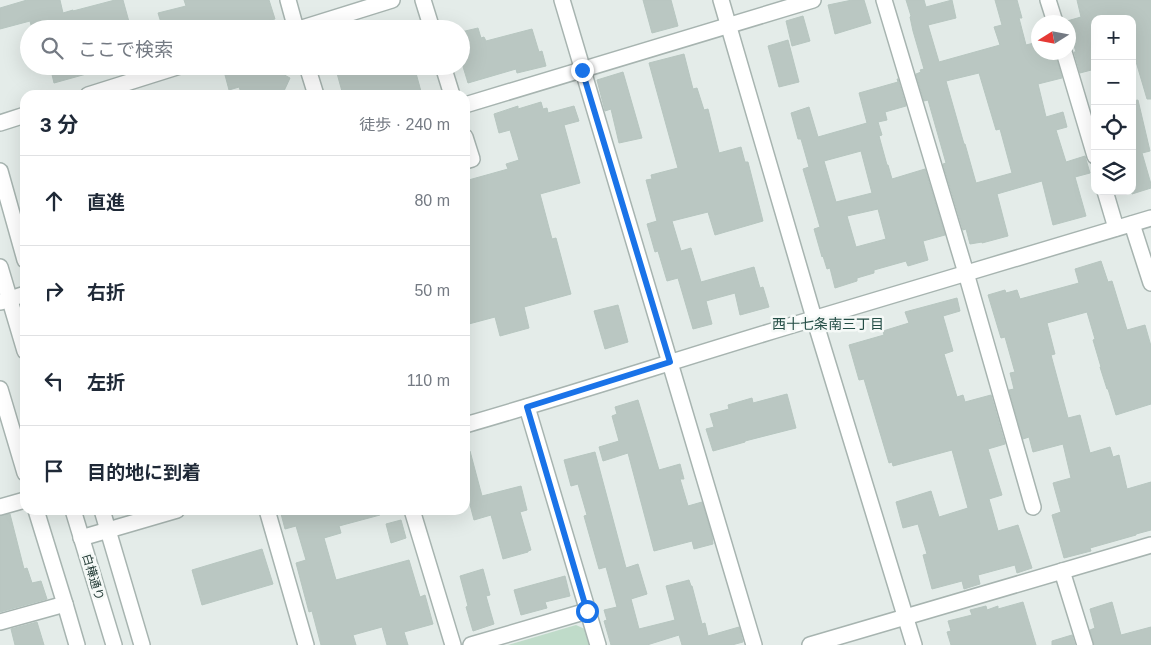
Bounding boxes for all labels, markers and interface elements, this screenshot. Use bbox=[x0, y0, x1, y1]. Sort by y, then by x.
north arrow bbox=[1031, 15, 1076, 60]
map controls bbox=[1091, 15, 1136, 195]
button: + bbox=[1091, 15, 1136, 60]
search box bbox=[20, 20, 470, 75]
icon: search bbox=[38, 34, 66, 62]
text: ここで検索 bbox=[78, 39, 173, 60]
route end bbox=[571, 59, 594, 82]
button: − bbox=[1091, 60, 1136, 105]
button: locate bbox=[1091, 105, 1136, 150]
text: 3 分 bbox=[40, 113, 79, 136]
text: 徒歩 · 240 m bbox=[359, 116, 450, 133]
button: layers bbox=[1091, 150, 1136, 195]
icon: ahead bbox=[40, 187, 68, 215]
text: 直進 bbox=[87, 192, 125, 213]
text: 80 m bbox=[414, 192, 450, 209]
icon: right bbox=[40, 277, 68, 305]
text: 右折 bbox=[87, 282, 125, 303]
text: 50 m bbox=[414, 282, 450, 299]
district label: 西十七条南三丁目 bbox=[772, 316, 884, 332]
icon: left bbox=[40, 367, 68, 395]
text: 左折 bbox=[87, 372, 125, 393]
text: 110 m bbox=[407, 372, 450, 389]
icon: arrive bbox=[40, 457, 68, 485]
text: 目的地に到着 bbox=[87, 462, 201, 483]
street label: 白樺通り bbox=[79, 552, 107, 602]
route start bbox=[576, 600, 599, 623]

